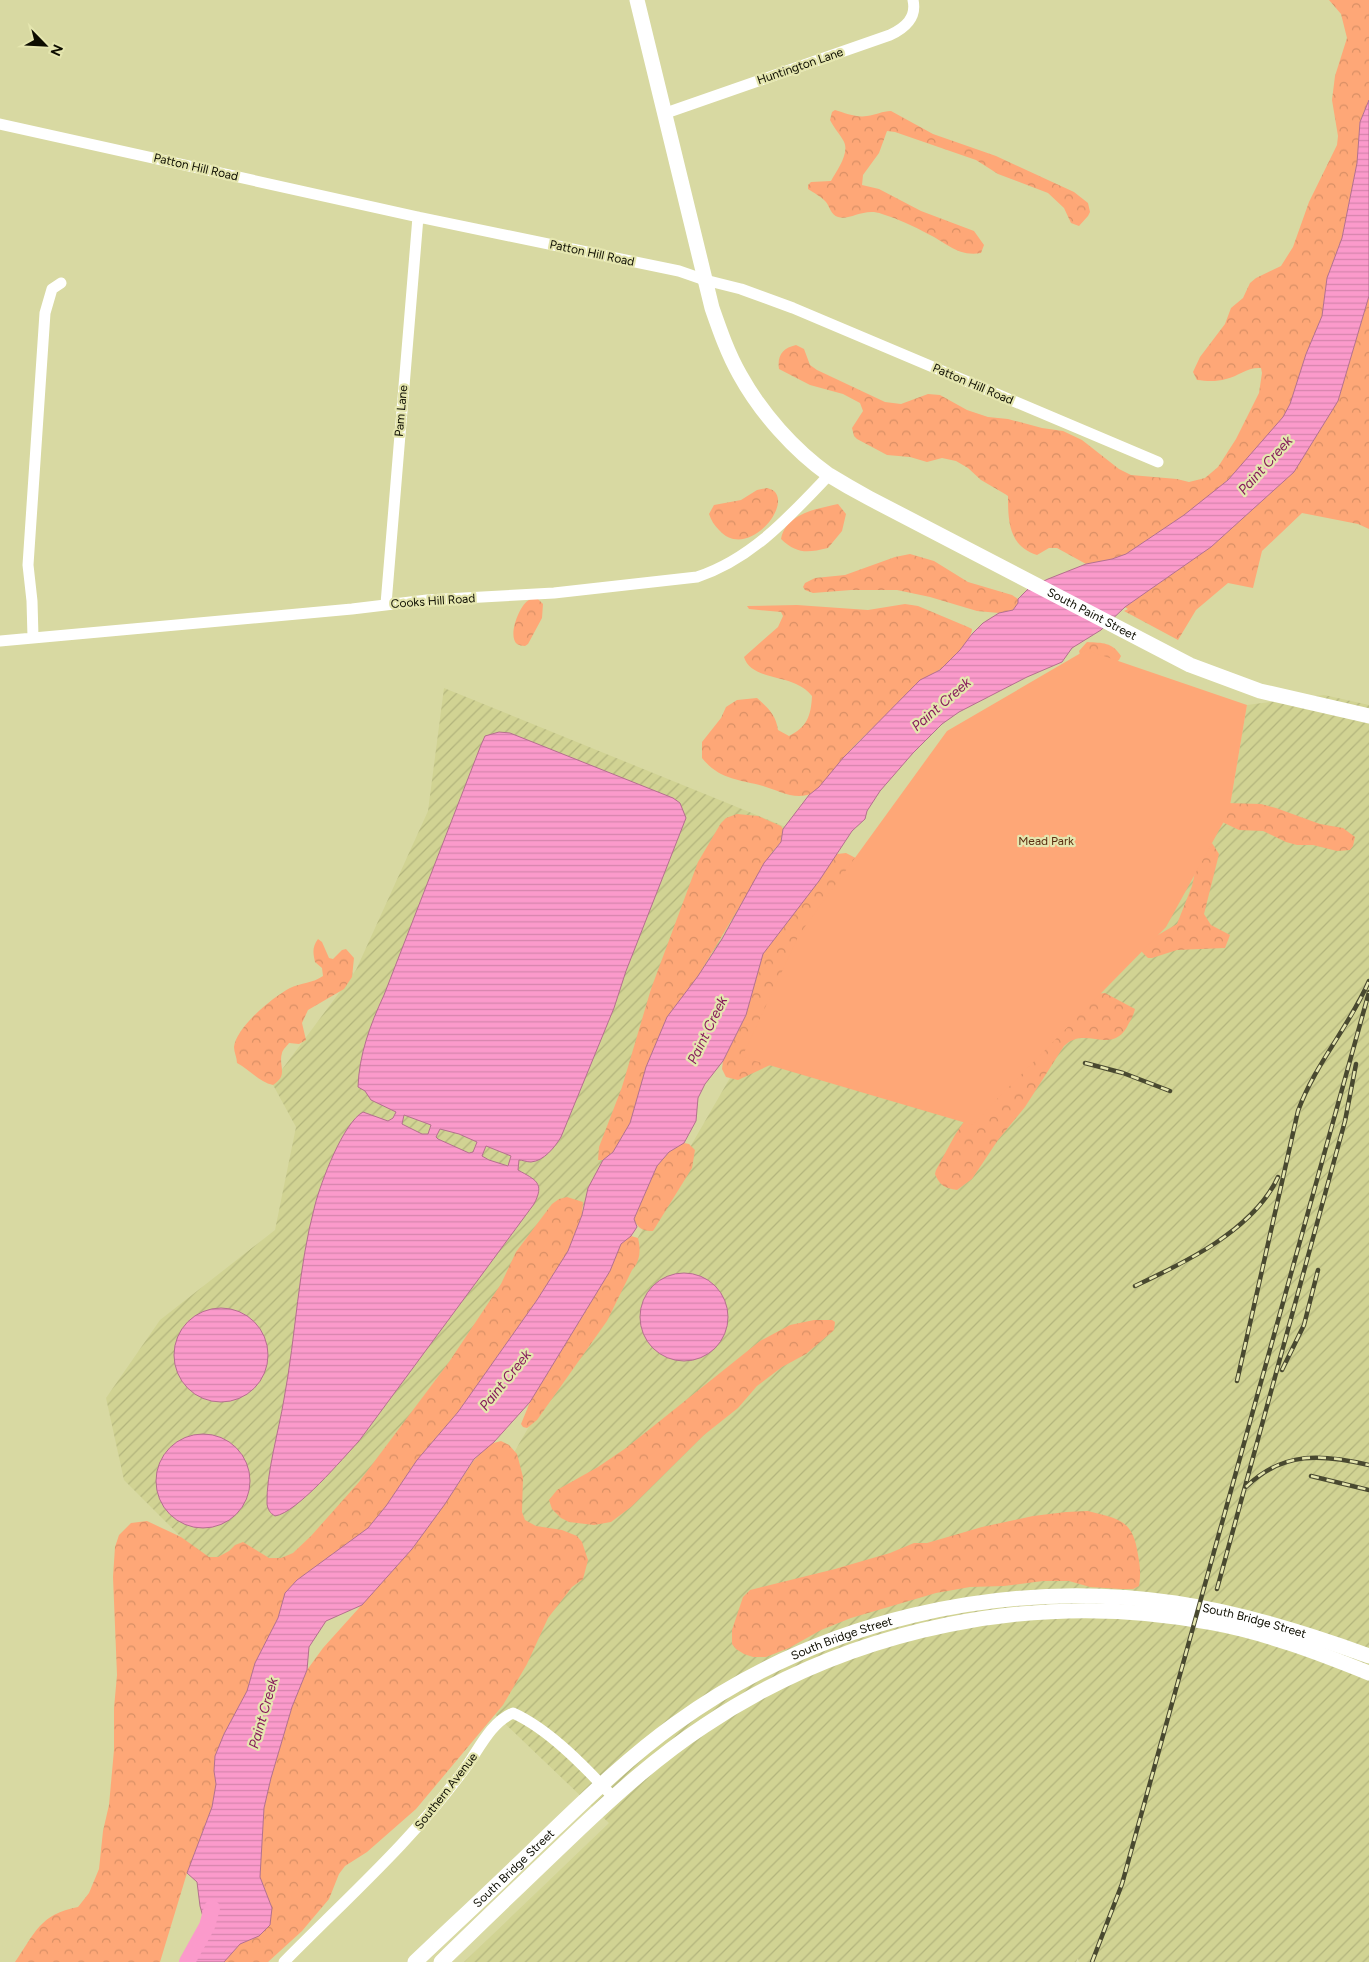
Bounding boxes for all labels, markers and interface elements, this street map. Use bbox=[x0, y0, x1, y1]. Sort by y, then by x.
north arrow bbox=[20, 20, 70, 70]
text: N bbox=[46, 42, 66, 58]
street label: Huntington Lane bbox=[755, 45, 845, 87]
street label: Patton Hill Road bbox=[152, 150, 240, 184]
street label: Patton Hill Road bbox=[548, 237, 636, 269]
street label: Patton Hill Road bbox=[931, 361, 1015, 407]
street label: Pam Lane bbox=[392, 384, 410, 437]
water label: Paint Creek bbox=[1235, 432, 1297, 498]
street label: South Paint Street bbox=[1045, 585, 1139, 643]
street label: Cooks Hill Road bbox=[390, 591, 476, 611]
water label: Paint Creek bbox=[908, 673, 975, 735]
park label: Mead Park bbox=[1018, 834, 1074, 848]
water label: Paint Creek bbox=[684, 993, 732, 1067]
water label: Paint Creek bbox=[476, 1346, 536, 1414]
street label: South Bridge Street bbox=[1201, 1601, 1308, 1641]
street label: South Bridge Street bbox=[789, 1614, 894, 1663]
water label: Paint Creek bbox=[245, 1674, 282, 1751]
street label: Southern Avenue bbox=[412, 1750, 480, 1832]
street label: South Bridge Street bbox=[470, 1826, 557, 1910]

